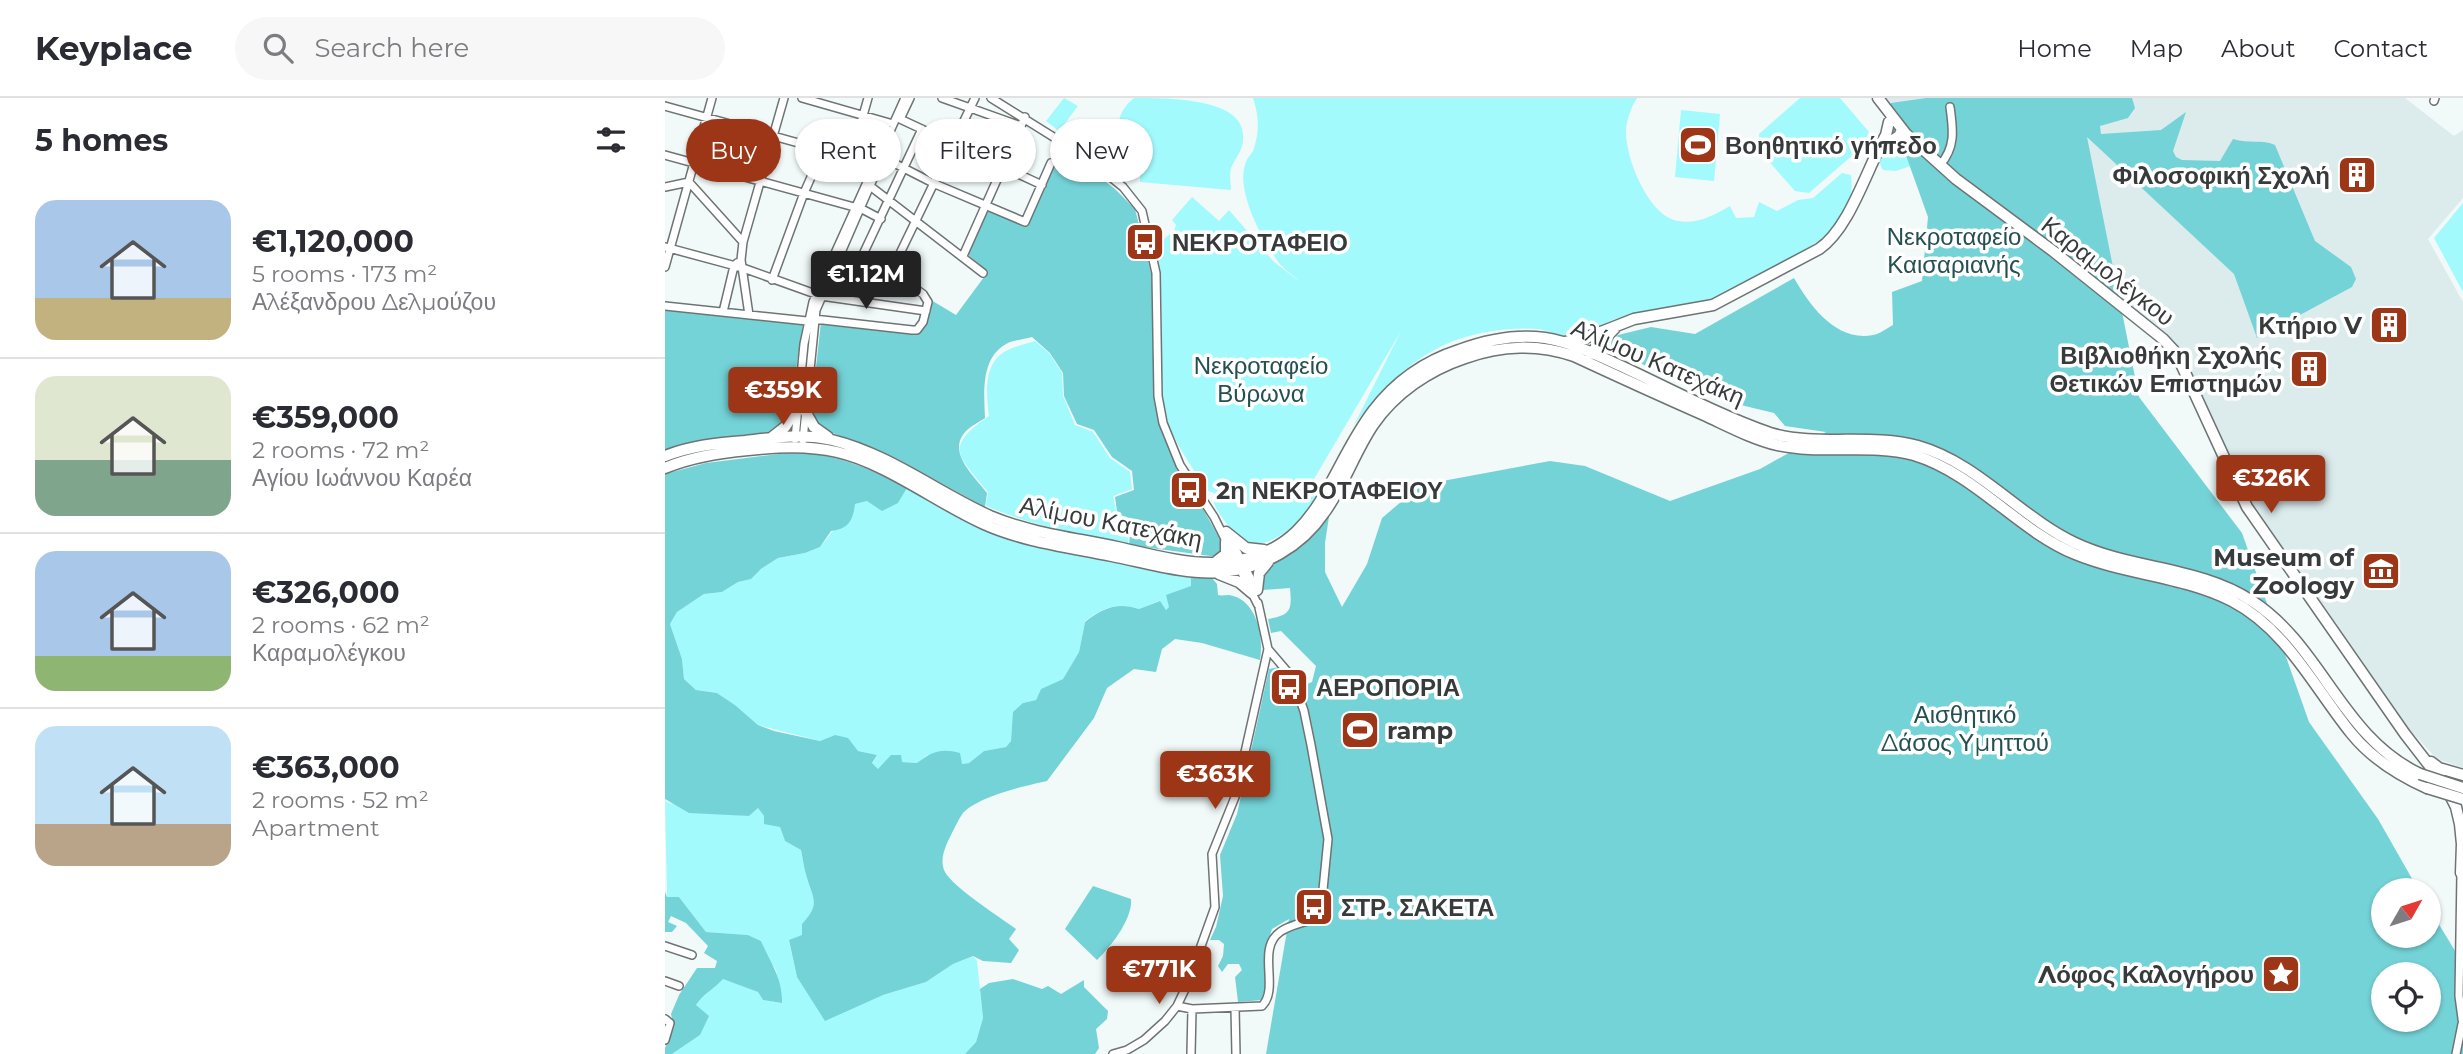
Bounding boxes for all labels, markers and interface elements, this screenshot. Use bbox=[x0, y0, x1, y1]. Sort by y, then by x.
search box bbox=[235, 17, 725, 80]
text: Keyplace bbox=[35, 28, 193, 68]
icon: search bbox=[259, 29, 297, 67]
text: Search here bbox=[315, 32, 469, 64]
text: Home bbox=[2017, 34, 2092, 63]
text: Map bbox=[2130, 34, 2183, 63]
text: About bbox=[2221, 34, 2295, 63]
text: Contact bbox=[2333, 34, 2428, 63]
chip: Buy bbox=[686, 119, 781, 182]
chip: Rent bbox=[795, 119, 901, 182]
chip: Filters bbox=[915, 119, 1036, 182]
chip: New bbox=[1050, 119, 1153, 182]
icon: filters bbox=[592, 121, 630, 159]
text: 5 homes bbox=[35, 122, 168, 159]
sports icon: Βοηθητικό γήπεδο bbox=[1677, 124, 1719, 166]
place label: Βοηθητικό γήπεδο bbox=[1725, 131, 1937, 160]
building icon: Φιλοσοφική Σχολή bbox=[2336, 154, 2378, 196]
place label: Φιλοσοφική Σχολή bbox=[2112, 161, 2330, 190]
street label: Καραμολέγκου bbox=[2036, 210, 2180, 332]
bus stop icon: ΝΕΚΡΟΤΑΦΕΙΟ bbox=[1124, 221, 1166, 263]
park label: Νεκροταφείο Καισαριανής bbox=[1887, 222, 2021, 279]
text: €1,120,000 bbox=[252, 223, 414, 260]
icon: home bbox=[91, 228, 175, 312]
place label: ΝΕΚΡΟΤΑΦΕΙΟ bbox=[1172, 228, 1348, 257]
pin: €1.12M bbox=[809, 252, 923, 311]
text: 5 rooms · 173 m² bbox=[252, 260, 437, 288]
text: €1.12M bbox=[827, 260, 905, 288]
text: Αλέξανδρου Δελμούζου bbox=[252, 288, 496, 316]
building icon: Κτήριο V bbox=[2368, 304, 2410, 346]
place label: Κτήριο V bbox=[2258, 311, 2363, 340]
street label: Αλίμου Κατεχάκη bbox=[1567, 312, 1749, 412]
place label: Βιβλιοθήκη Σχολής Θετικών Επιστημών bbox=[2049, 341, 2282, 398]
building icon: Βιβλιοθήκη Σχολής Θετικών Επιστημών bbox=[2288, 348, 2330, 390]
park label: Νεκροταφείο Βύρωνα bbox=[1194, 351, 1328, 408]
pin: €359K bbox=[734, 368, 832, 427]
text: €359K bbox=[744, 376, 822, 404]
text: €359,000 bbox=[252, 399, 399, 436]
icon: home bbox=[91, 404, 175, 488]
text: 2 rooms · 72 m² bbox=[252, 436, 429, 464]
pin: €326K bbox=[2222, 456, 2320, 515]
text: Αγίου Ιωάννου Καρέα bbox=[252, 464, 472, 492]
text: €326K bbox=[2232, 464, 2310, 492]
bus stop icon: 2η ΝΕΚΡΟΤΑΦΕΙΟΥ bbox=[1168, 469, 1210, 511]
place label: 2η ΝΕΚΡΟΤΑΦΕΙΟΥ bbox=[1216, 476, 1443, 505]
street label: Αλίμου Κατεχάκη bbox=[1017, 490, 1205, 554]
place label: Museum of Zoology bbox=[2213, 543, 2356, 600]
museum icon: Museum of Zoology bbox=[2360, 550, 2402, 592]
text: €326,000 bbox=[252, 574, 400, 611]
icon: home bbox=[91, 579, 175, 663]
text: 2 rooms · 62 m² bbox=[252, 611, 430, 639]
text: Καραμολέγκου bbox=[252, 639, 406, 667]
bus stop icon: ΑΕΡΟΠΟΡΙΑ bbox=[1268, 666, 1310, 708]
place label: ΑΕΡΟΠΟΡΙΑ bbox=[1316, 673, 1460, 702]
park label: Αισθητικό Δάσος Υμηττού bbox=[1881, 700, 2049, 757]
sports icon: ramp bbox=[1339, 709, 1381, 751]
place label: ramp bbox=[1387, 716, 1453, 745]
text: €363,000 bbox=[252, 749, 400, 786]
pin: €363K bbox=[1166, 752, 1264, 811]
icon: home bbox=[91, 754, 175, 838]
text: €363K bbox=[1176, 760, 1254, 788]
text: 2 rooms · 52 m² bbox=[252, 786, 429, 814]
text: Apartment bbox=[252, 814, 380, 842]
north arrow bbox=[2371, 878, 2441, 948]
map controls bbox=[2371, 878, 2441, 1032]
bus stop icon: ΣΤΡ. ΣΑΚΕΤΑ bbox=[1293, 886, 1335, 928]
place label: ΣΤΡ. ΣΑΚΕΤΑ bbox=[1341, 893, 1494, 922]
pin: €771K bbox=[1110, 946, 1208, 1006]
place icon: Λόφος Καλογήρου bbox=[2260, 953, 2302, 995]
text: €771K bbox=[1122, 955, 1196, 983]
place label: Λόφος Καλογήρου bbox=[2037, 960, 2254, 989]
button: locate bbox=[2371, 962, 2441, 1032]

